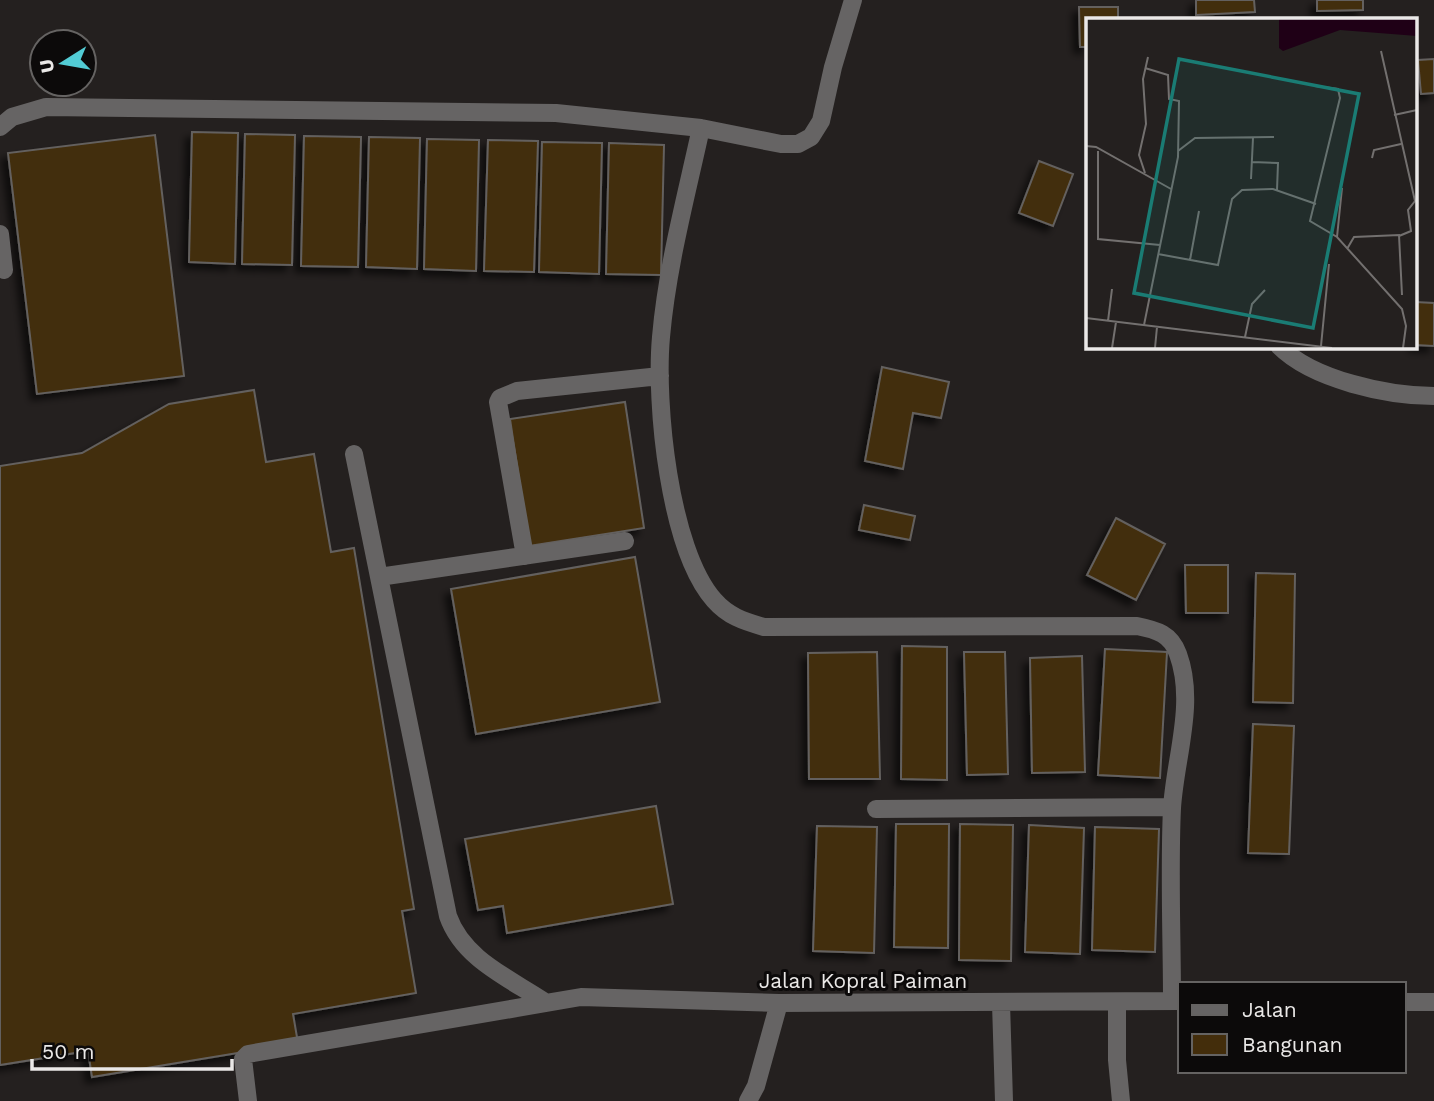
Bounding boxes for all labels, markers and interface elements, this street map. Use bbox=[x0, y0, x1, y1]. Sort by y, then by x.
inset map bbox=[1086, 18, 1416, 348]
north arrow bbox=[28, 28, 98, 98]
text: U bbox=[34, 57, 59, 75]
street label: Jalan Kopral Paiman bbox=[759, 968, 967, 993]
legend bbox=[1178, 982, 1406, 1073]
text: Jalan bbox=[1242, 997, 1297, 1022]
scale bar bbox=[32, 1028, 231, 1072]
text: Bangunan bbox=[1242, 1032, 1343, 1057]
text: 50 m bbox=[42, 1039, 94, 1064]

